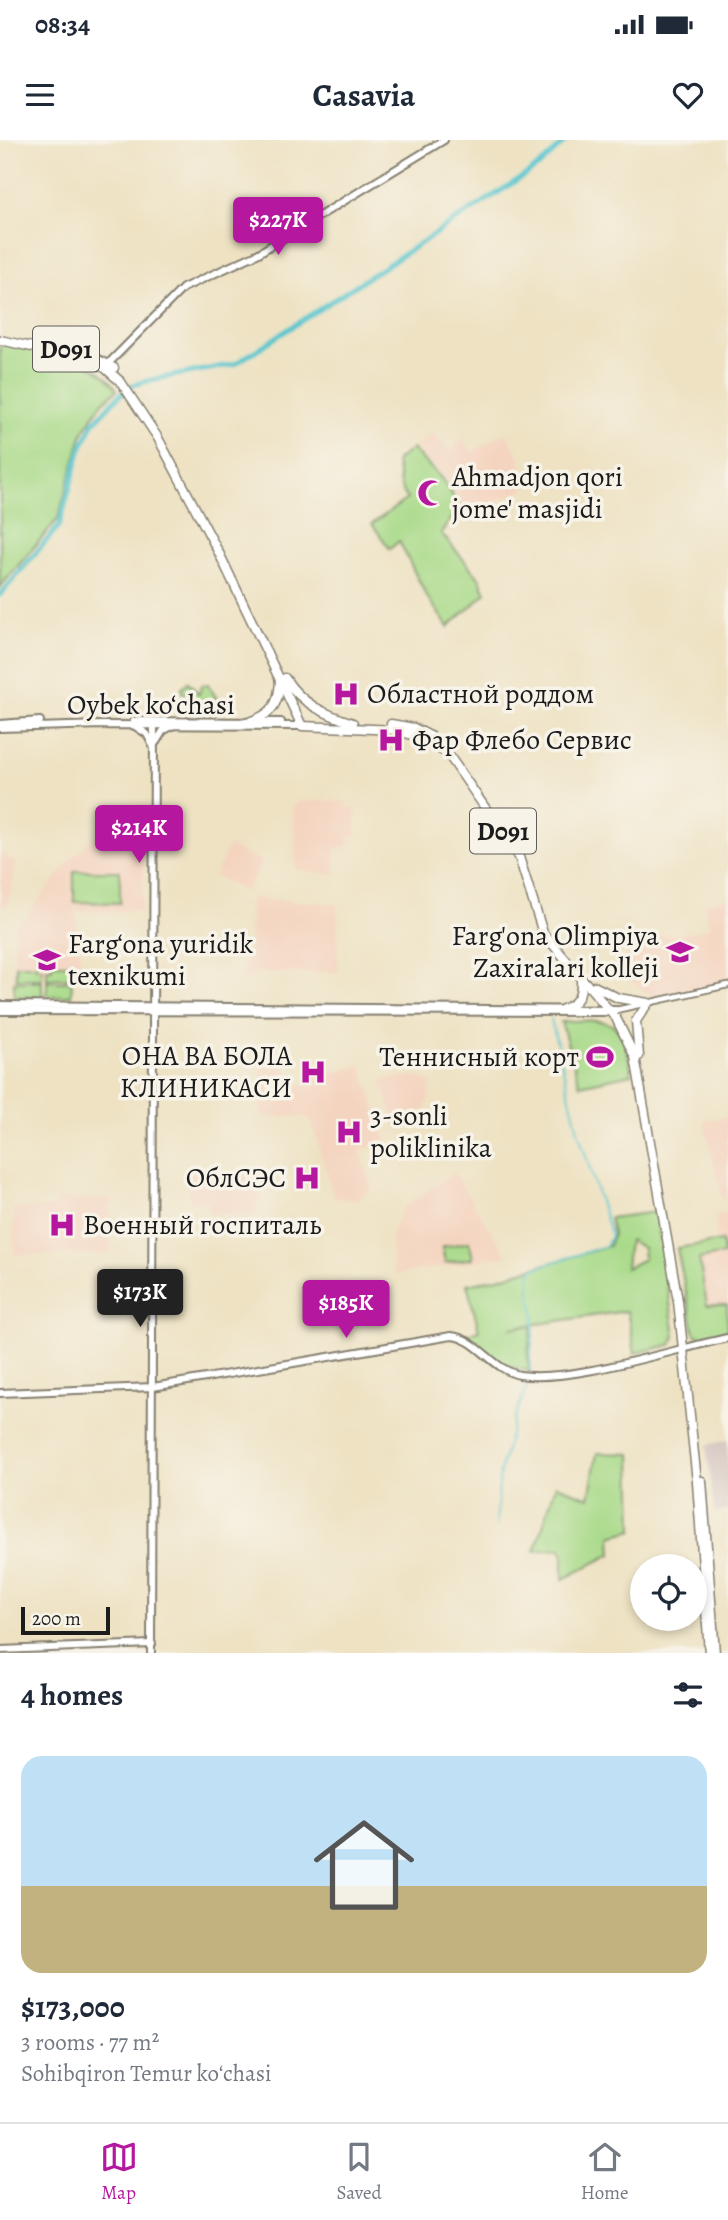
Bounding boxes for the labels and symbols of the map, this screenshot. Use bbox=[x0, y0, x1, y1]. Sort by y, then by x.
pin: $227K bbox=[229, 198, 327, 257]
road number: D091 bbox=[33, 326, 99, 372]
place label: Ahmadjon qori jome' masjidi bbox=[451, 458, 623, 528]
mosque icon: Ahmadjon qori jome' masjidi bbox=[416, 478, 446, 508]
place label: Областной роддом bbox=[367, 675, 594, 713]
hospital icon: Областной роддом bbox=[331, 679, 361, 709]
street label: Oybek ko‘chasi bbox=[67, 686, 235, 724]
place label: Фар Флебо Сервис bbox=[412, 721, 632, 759]
hospital icon: Фар Флебо Сервис bbox=[376, 725, 406, 755]
pin: $214K bbox=[90, 806, 188, 865]
road number: D091 bbox=[470, 808, 536, 853]
place label: Farg'ona Olimpiya Zaxiralari kolleji bbox=[451, 917, 659, 987]
place label: Farg‘ona yuridik texnikumi bbox=[68, 925, 254, 995]
school or university icon: Farg'ona Olimpiya Zaxiralari kolleji bbox=[665, 937, 695, 967]
school or university icon: Farg‘ona yuridik texnikumi bbox=[32, 945, 62, 975]
place label: ОНА ВА БОЛА КЛИНИКАСИ bbox=[120, 1037, 293, 1107]
place label: Теннисный корт bbox=[379, 1038, 579, 1076]
sports icon: Теннисный корт bbox=[585, 1042, 615, 1072]
hospital icon: ОНА ВА БОЛА КЛИНИКАСИ bbox=[298, 1057, 328, 1087]
place label: 3-sonli poliklinika bbox=[370, 1097, 492, 1167]
hospital icon: 3-sonli poliklinika bbox=[334, 1117, 364, 1147]
place label: ОблСЭС bbox=[186, 1159, 286, 1197]
hospital icon: ОблСЭС bbox=[292, 1163, 322, 1193]
place label: Военный госпиталь bbox=[83, 1206, 321, 1244]
hospital icon: Военный госпиталь bbox=[47, 1210, 77, 1240]
pin: $173K bbox=[91, 1270, 189, 1329]
pin: $185K bbox=[297, 1280, 395, 1340]
scale bar bbox=[21, 1604, 110, 1636]

